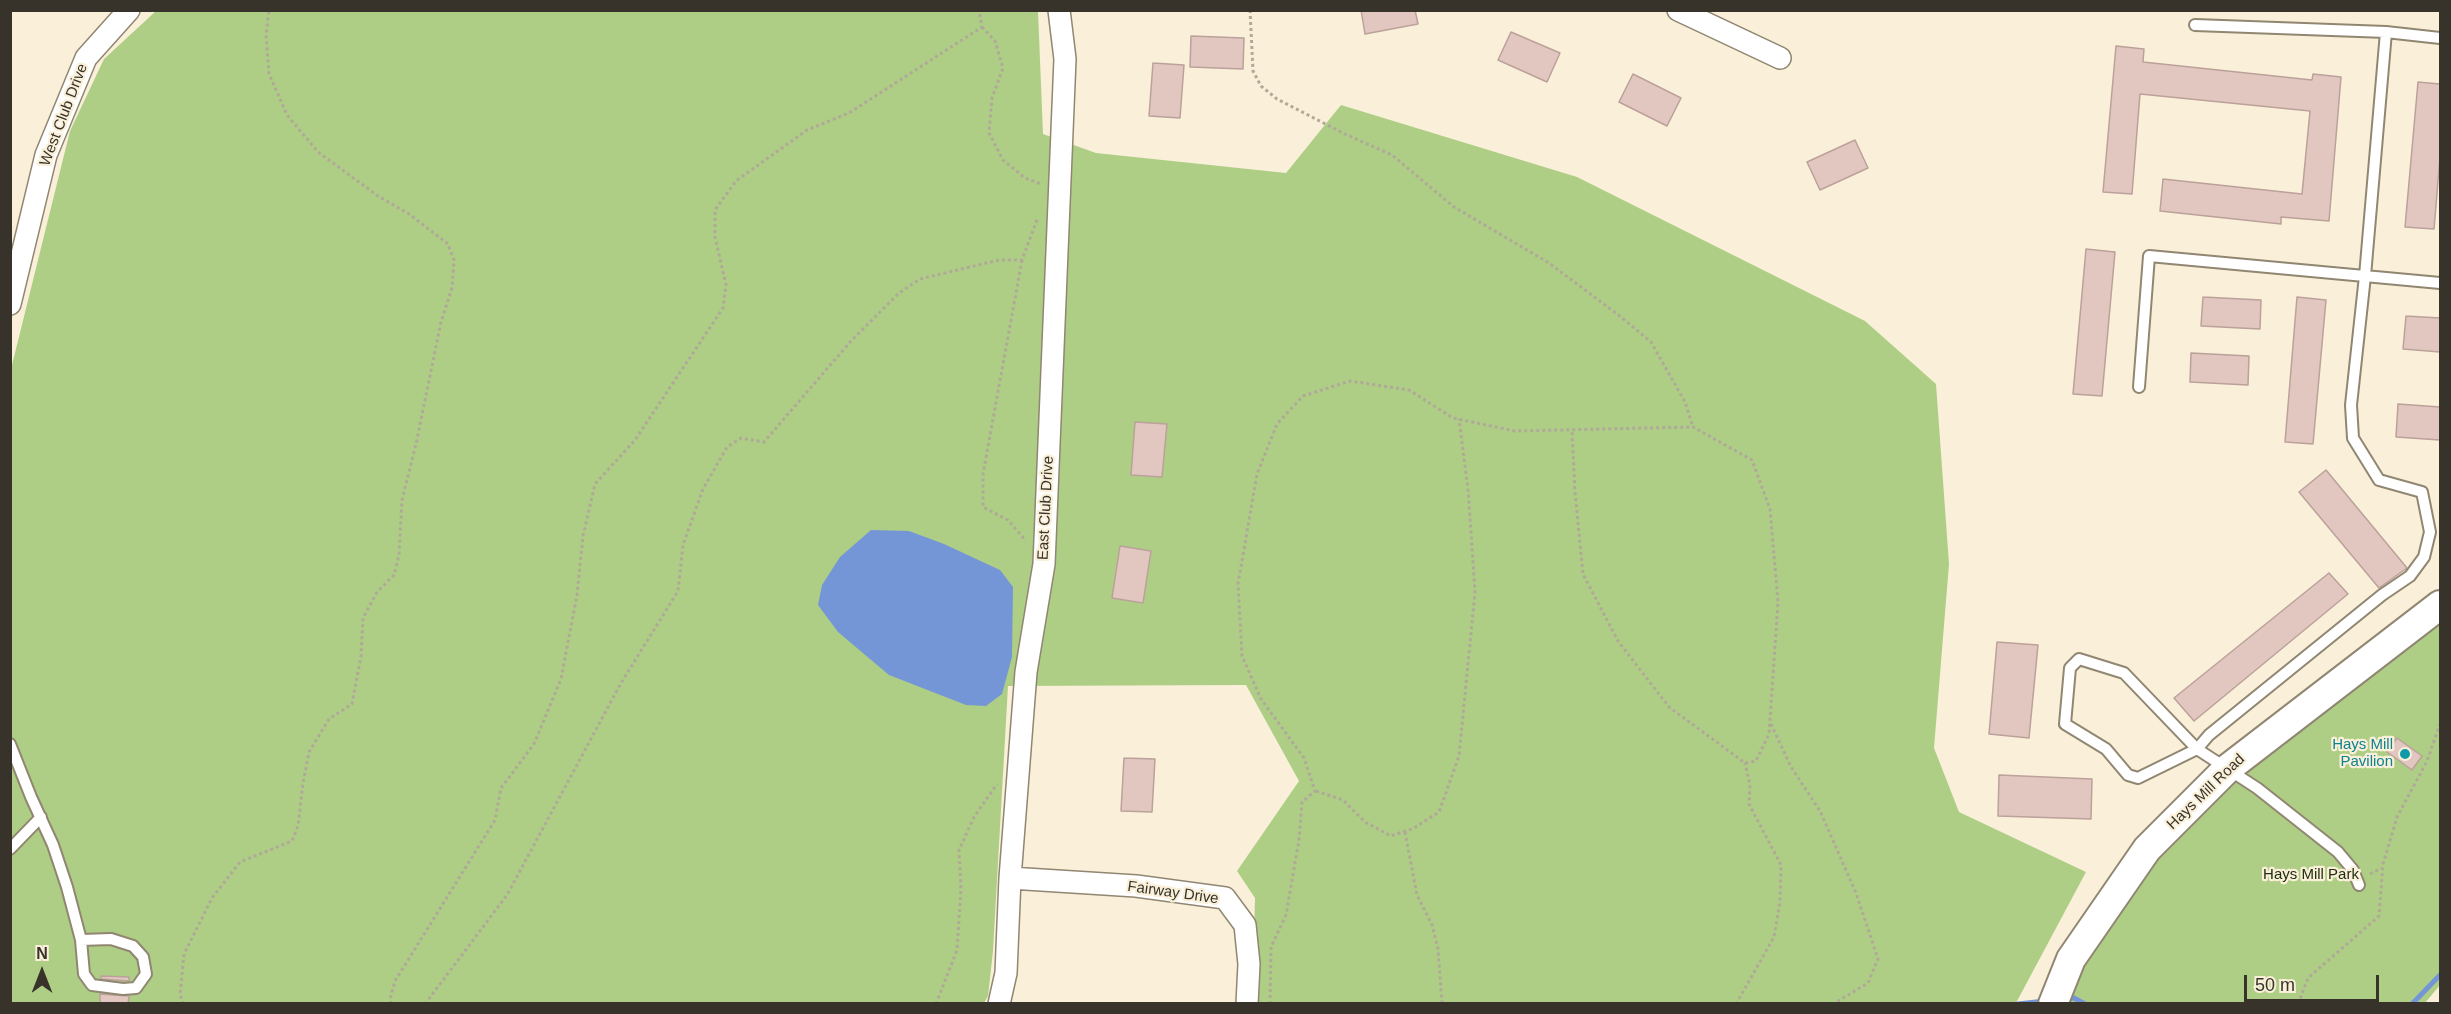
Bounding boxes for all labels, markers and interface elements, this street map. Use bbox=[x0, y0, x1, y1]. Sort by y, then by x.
street label: West Club Drive bbox=[36, 61, 92, 169]
street label: East Club Drive bbox=[1034, 455, 1058, 561]
place label: Hays Mill Pavilion bbox=[2332, 736, 2393, 771]
marker: Hays Mill Pavilion bbox=[2398, 747, 2412, 761]
street label: Hays Mill Road bbox=[2163, 750, 2249, 834]
park label: Hays Mill Park bbox=[2263, 866, 2359, 884]
street label: Fairway Drive bbox=[1126, 878, 1220, 908]
north arrow bbox=[12, 942, 72, 1002]
text: N bbox=[36, 945, 48, 962]
scale bar bbox=[2247, 963, 2382, 1001]
text: 50 m bbox=[2255, 975, 2295, 995]

